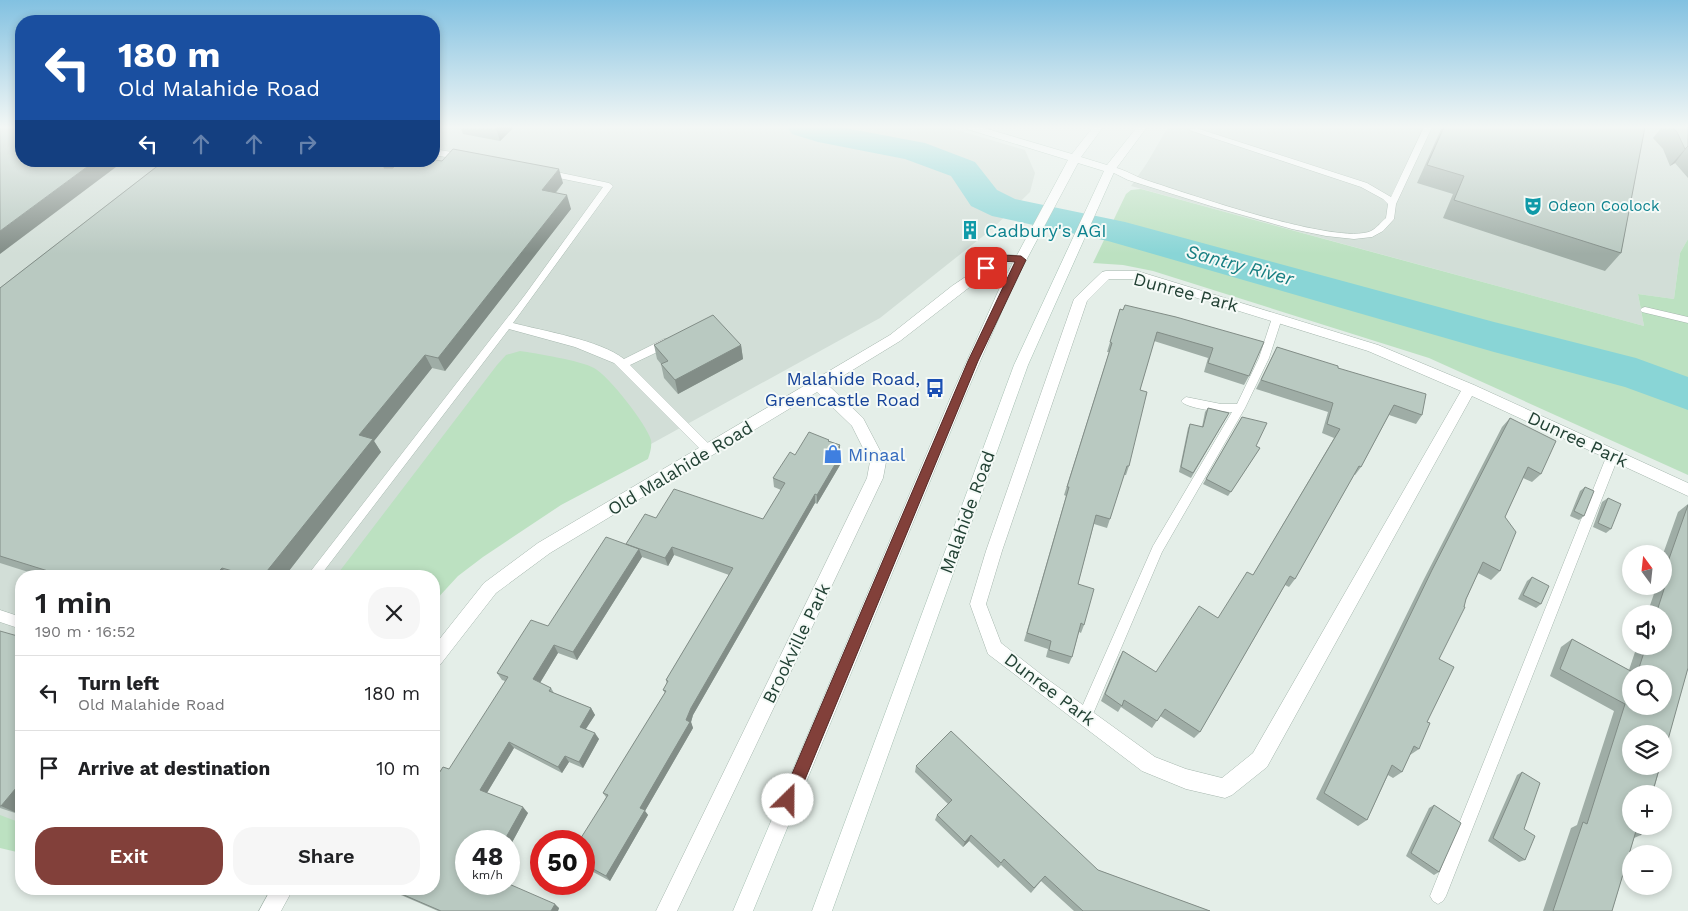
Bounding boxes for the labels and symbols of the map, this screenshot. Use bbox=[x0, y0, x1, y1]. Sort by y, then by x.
theatre icon: Odeon Coolock bbox=[1522, 195, 1544, 217]
place label: Odeon Coolock bbox=[1548, 197, 1660, 215]
building icon: Cadbury's AGI bbox=[959, 219, 981, 241]
place label: Cadbury's AGI bbox=[985, 220, 1107, 241]
water label: Santry River bbox=[1184, 240, 1297, 291]
pin bbox=[965, 247, 1007, 289]
street label: Dunree Park bbox=[1131, 268, 1241, 316]
place label: Malahide Road, Greencastle Road bbox=[765, 368, 920, 410]
bus stop icon: Malahide Road, Greencastle Road bbox=[924, 377, 946, 399]
street label: Dunree Park bbox=[1525, 407, 1631, 471]
street label: Old Malahide Road bbox=[604, 416, 756, 520]
shop icon: Minaal bbox=[822, 443, 844, 465]
place label: Minaal bbox=[848, 444, 906, 465]
street label: Malahide Road bbox=[935, 448, 999, 576]
north arrow bbox=[1622, 545, 1672, 595]
street label: Brookville Park bbox=[758, 580, 834, 706]
street label: Dunree Park bbox=[1001, 648, 1099, 730]
position arrow bbox=[761, 773, 813, 825]
speed limit sign: 50 bbox=[530, 830, 595, 895]

